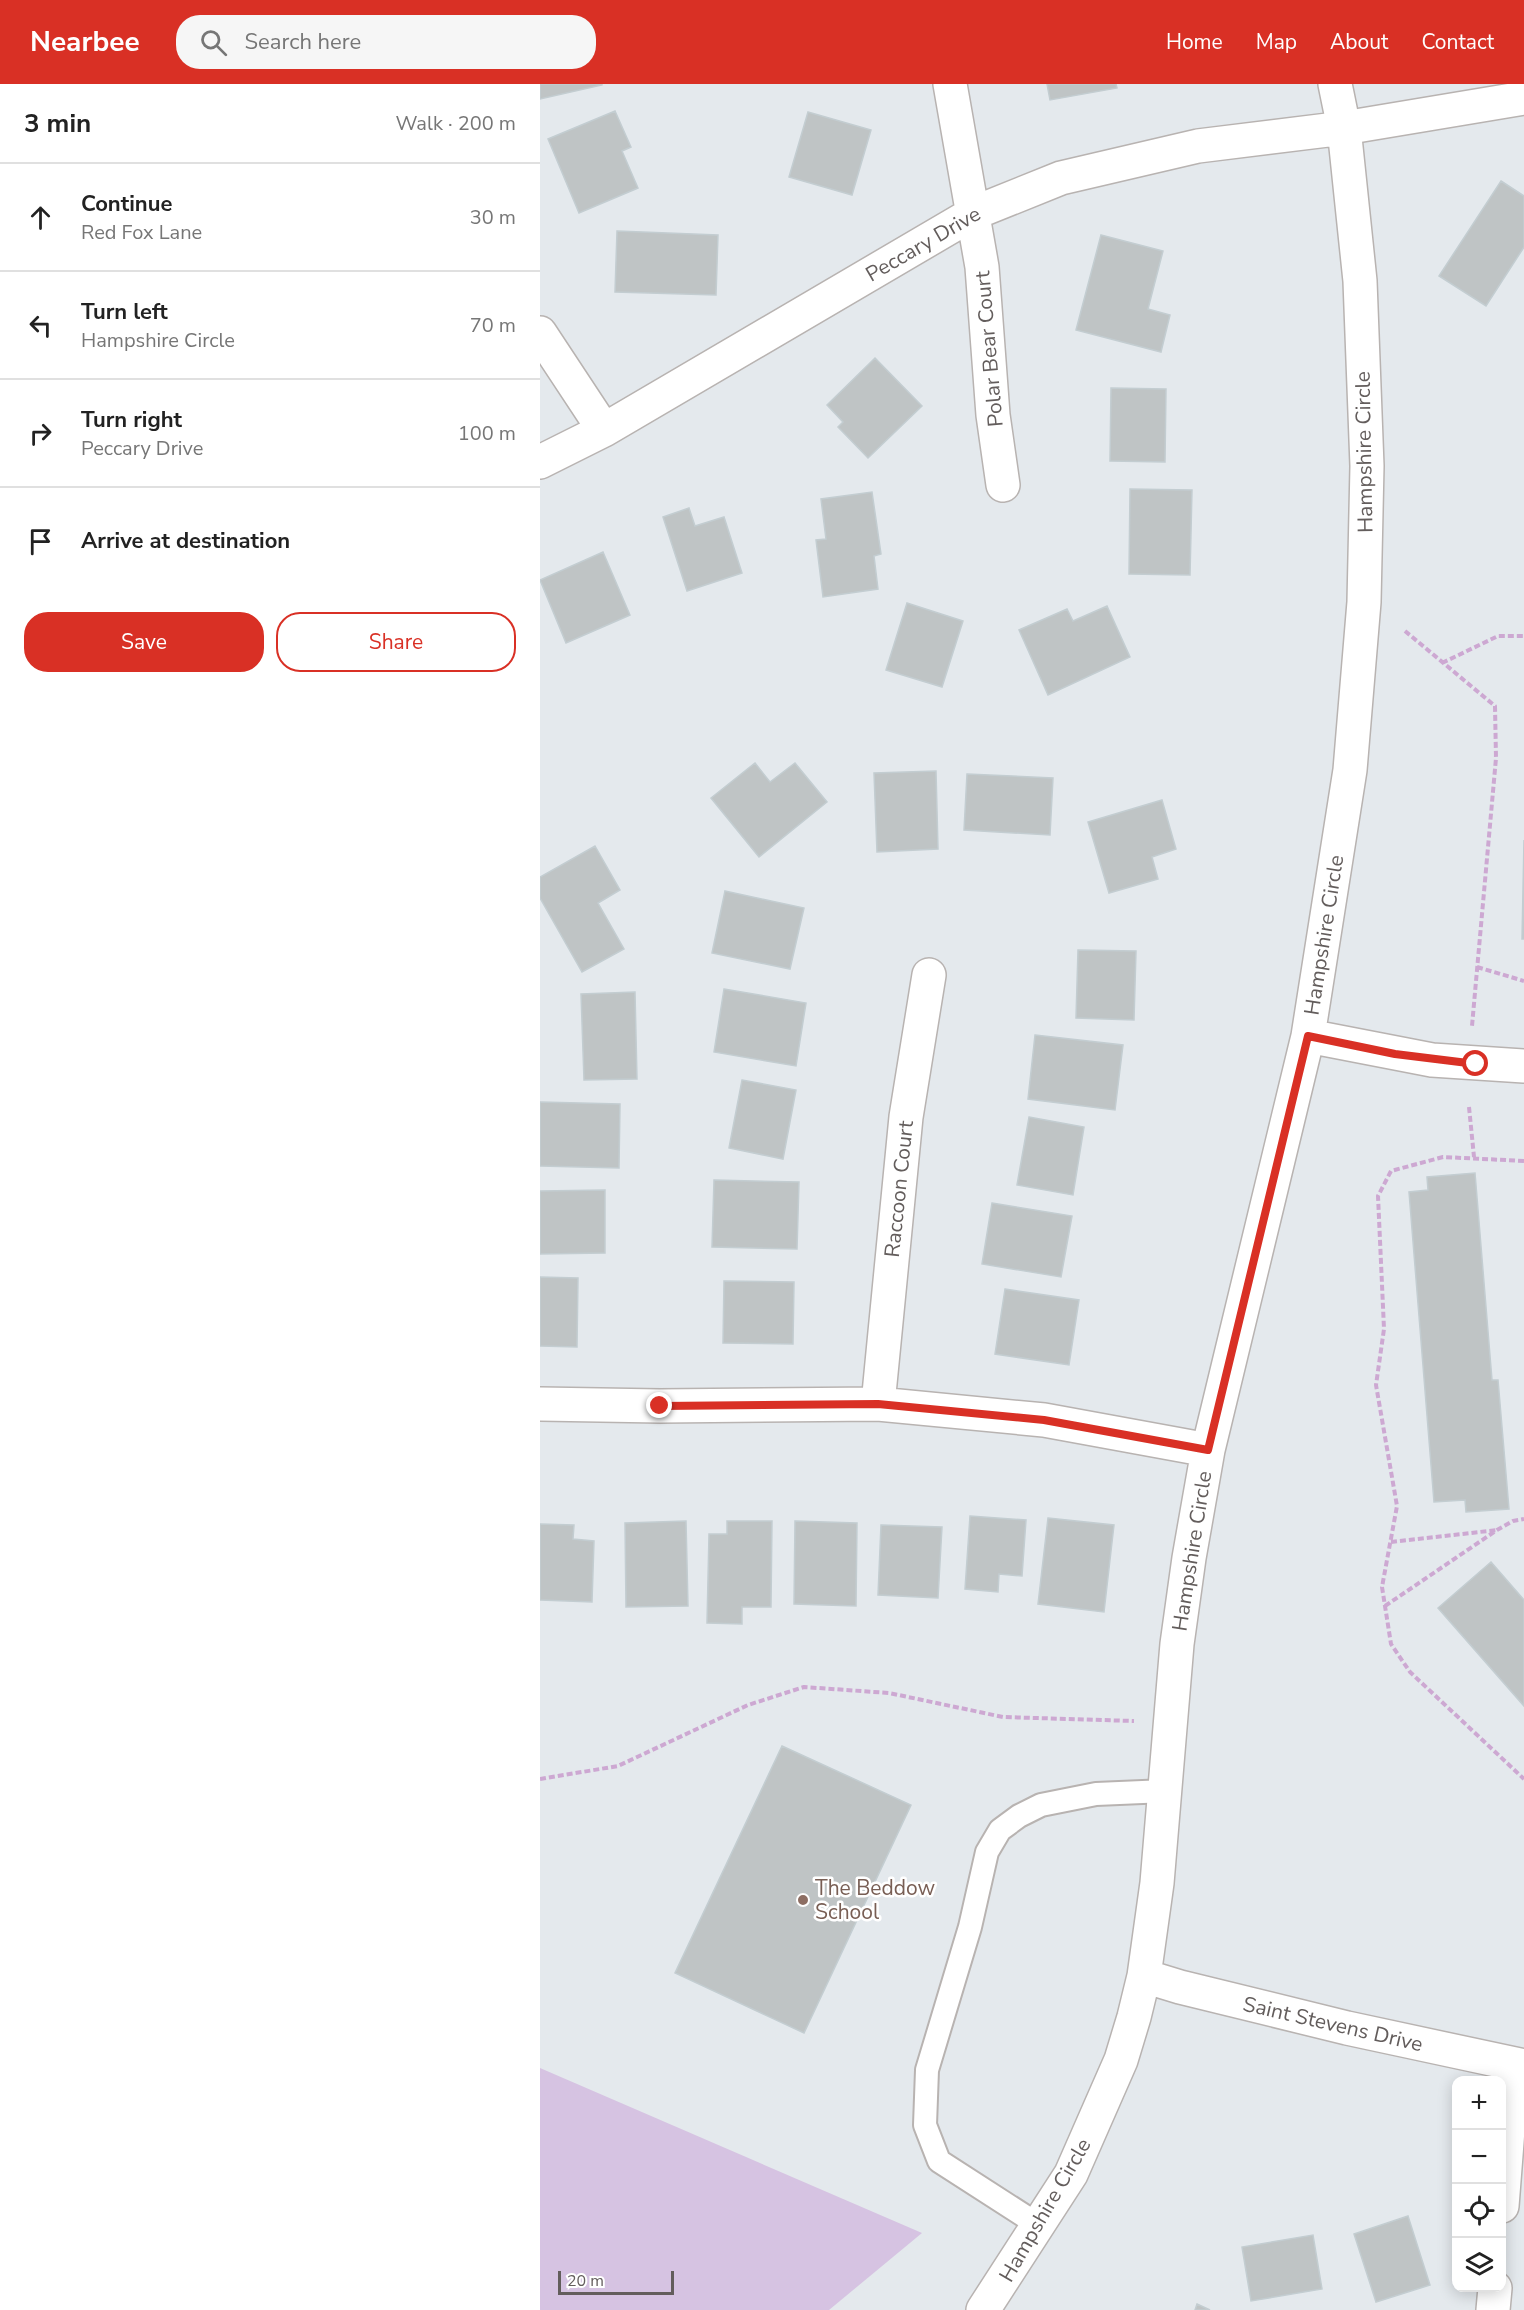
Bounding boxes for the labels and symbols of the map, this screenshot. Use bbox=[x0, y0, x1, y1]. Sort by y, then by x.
street label: Peccary Drive bbox=[860, 200, 986, 288]
street label: Polar Bear Court bbox=[968, 269, 1010, 428]
street label: Hampshire Circle bbox=[1349, 371, 1379, 533]
street label: Hampshire Circle bbox=[1298, 853, 1350, 1017]
route start bbox=[1462, 1050, 1488, 1076]
street label: Raccoon Court bbox=[878, 1119, 920, 1259]
route end bbox=[646, 1392, 672, 1418]
street label: Hampshire Circle bbox=[1166, 1469, 1218, 1633]
place label: The Beddow School bbox=[815, 1874, 936, 1926]
marker: The Beddow School bbox=[796, 1893, 810, 1907]
street label: Saint Stevens Drive bbox=[1240, 1990, 1426, 2058]
street label: Hampshire Circle bbox=[992, 2133, 1098, 2287]
scale bar bbox=[558, 2268, 674, 2296]

